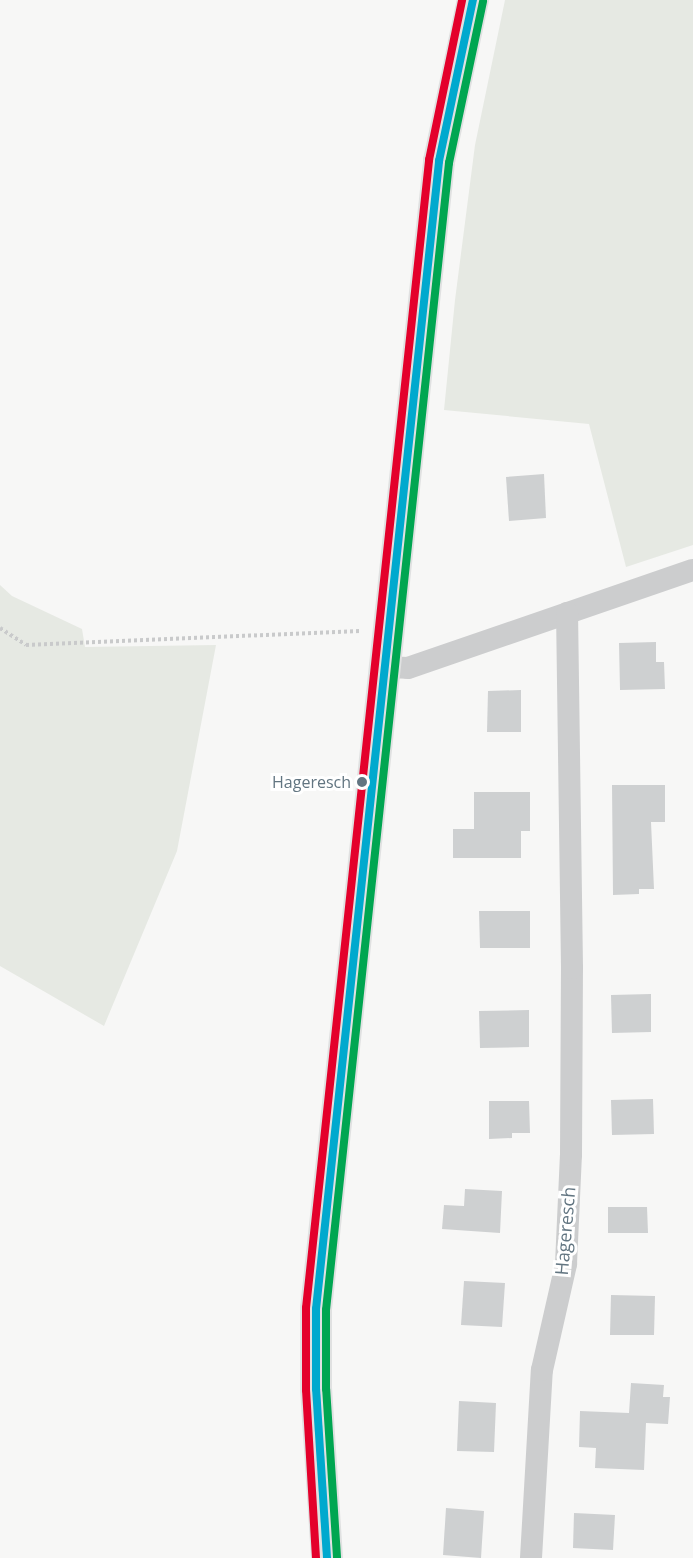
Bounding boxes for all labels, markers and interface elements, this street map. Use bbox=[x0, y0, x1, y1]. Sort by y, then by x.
place label: Hageresch bbox=[272, 772, 351, 792]
marker: Hageresch bbox=[356, 776, 368, 788]
street label: Hageresch bbox=[550, 1186, 580, 1276]

